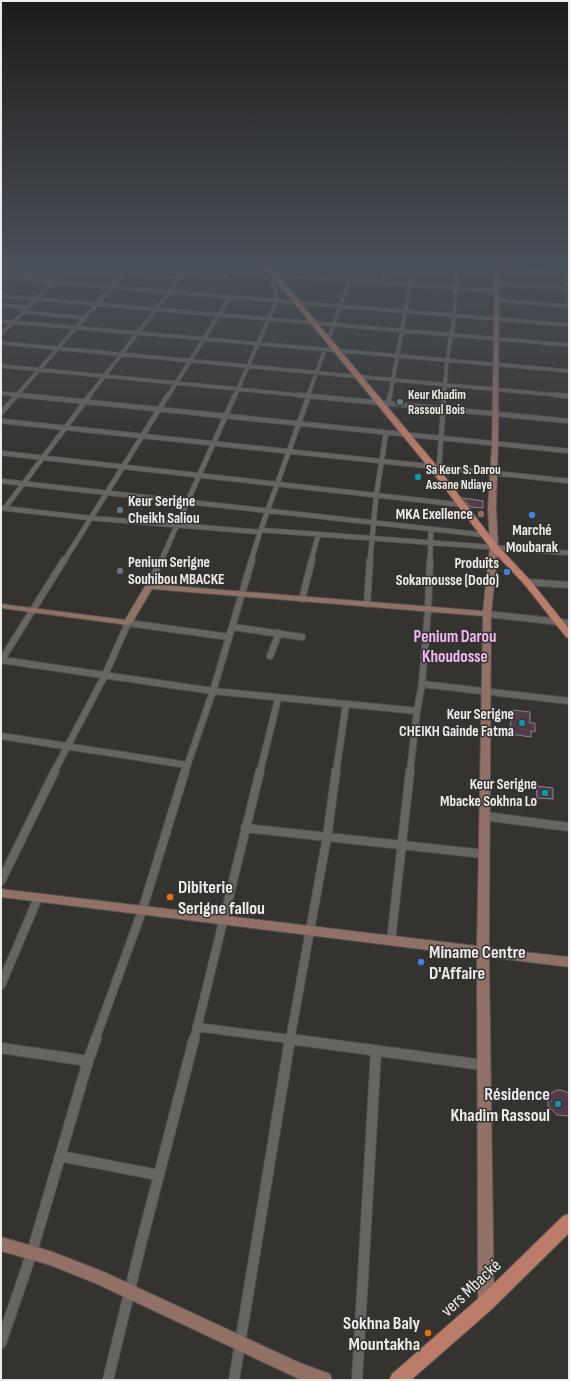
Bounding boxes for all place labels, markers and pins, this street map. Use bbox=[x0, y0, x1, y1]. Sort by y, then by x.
place label: Keur Khadim Rassoul Bois bbox=[408, 387, 466, 418]
marker: Keur Khadim Rassoul Bois bbox=[395, 397, 405, 407]
place label: Sa Keur S. Darou Assane Ndiaye bbox=[425, 462, 501, 493]
marker: Sa Keur S. Darou Assane Ndiaye bbox=[413, 472, 423, 482]
place label: Keur Serigne Cheikh Saliou bbox=[128, 492, 199, 528]
marker: Keur Serigne Cheikh Saliou bbox=[115, 505, 125, 515]
place label: MKA Exellence bbox=[396, 505, 473, 524]
marker: MKA Exellence bbox=[476, 509, 486, 519]
marker: Marché Moubarak bbox=[527, 510, 537, 520]
place label: Marché Moubarak bbox=[506, 521, 559, 557]
place label: Penium Serigne Souhibou MBACKE bbox=[128, 553, 225, 589]
place label: Produits Sokamousse (Dodo) bbox=[396, 554, 499, 590]
marker: Penium Serigne Souhibou MBACKE bbox=[115, 566, 125, 576]
marker: Produits Sokamousse (Dodo) bbox=[502, 567, 512, 577]
place label: Keur Serigne CHEIKH Gainde Fatma bbox=[399, 705, 514, 741]
marker: Keur Serigne CHEIKH Gainde Fatma bbox=[517, 718, 527, 728]
place label: Keur Serigne Mbacke Sokhna Lo bbox=[440, 775, 537, 811]
marker: Keur Serigne Mbacke Sokhna Lo bbox=[540, 788, 550, 798]
place label: Dibiterie Serigne fallou bbox=[178, 877, 265, 919]
marker: Dibiterie Serigne fallou bbox=[165, 892, 175, 902]
place label: Miname Centre D'Affaire bbox=[429, 942, 526, 984]
marker: Miname Centre D'Affaire bbox=[416, 957, 426, 967]
place label: Résidence Khadim Rassoul bbox=[451, 1084, 550, 1126]
marker: Résidence Khadim Rassoul bbox=[553, 1099, 563, 1109]
place label: Sokhna Baly Mountakha bbox=[343, 1313, 421, 1355]
marker: Sokhna Baly Mountakha bbox=[423, 1328, 433, 1338]

